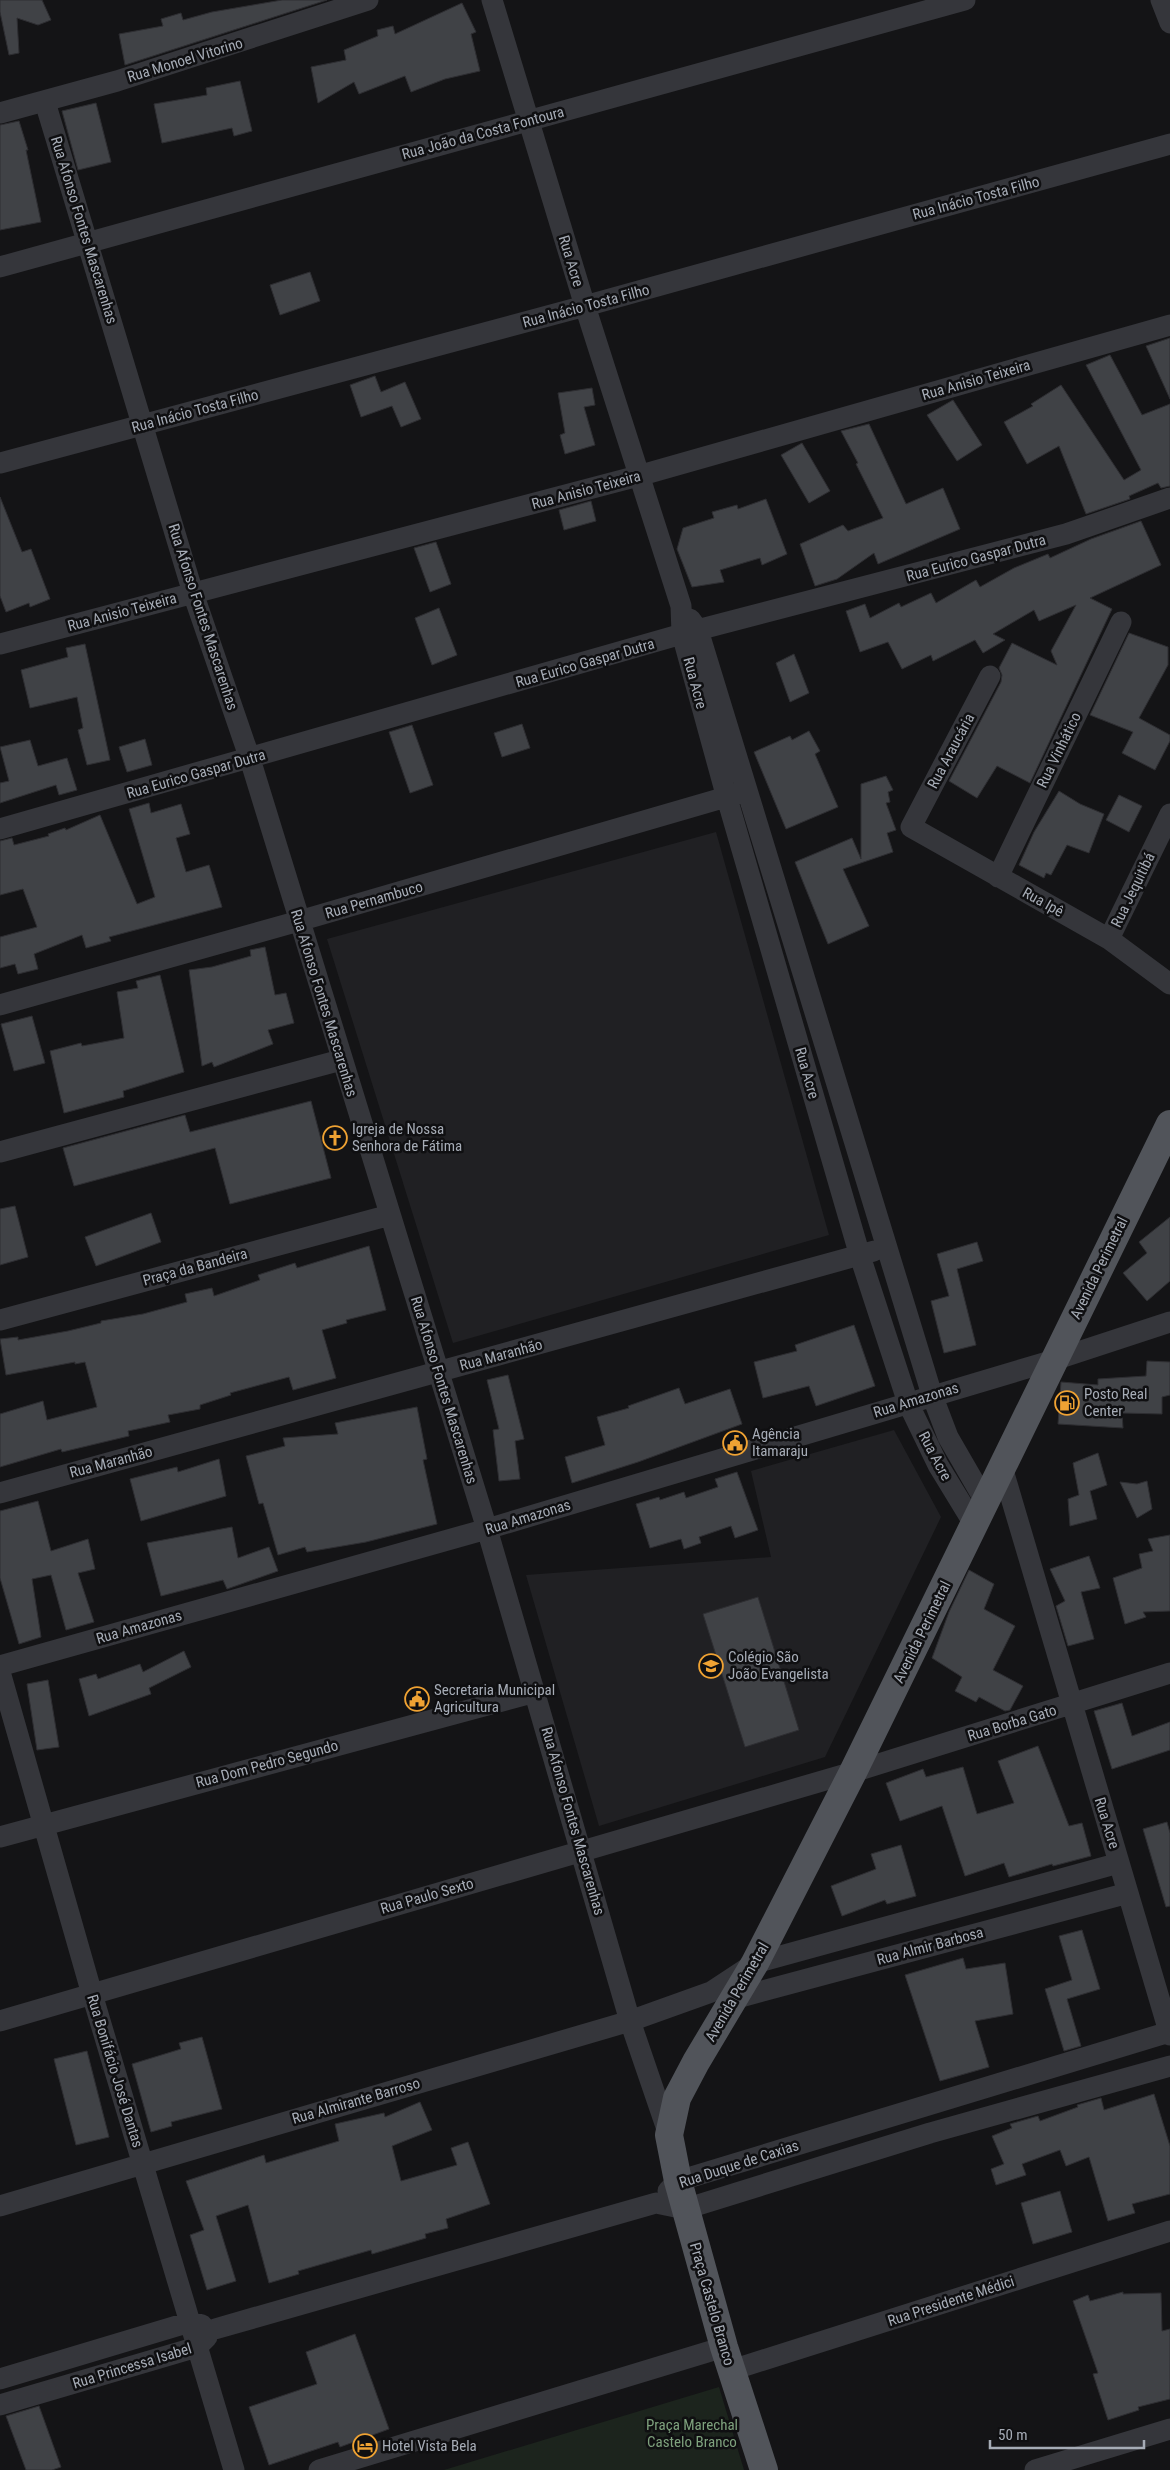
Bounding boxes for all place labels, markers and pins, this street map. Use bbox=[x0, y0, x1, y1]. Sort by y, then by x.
place label: Igreja de Nossa Senhora de Fátima bbox=[352, 1120, 462, 1155]
church icon: Igreja de Nossa Senhora de Fátima bbox=[322, 1125, 348, 1151]
place label: Posto Real Center bbox=[1084, 1385, 1147, 1420]
fuel station icon: Posto Real Center bbox=[1054, 1390, 1080, 1416]
place label: Agência Itamaraju bbox=[752, 1425, 808, 1460]
public building icon: Agência Itamaraju bbox=[722, 1430, 748, 1456]
place label: Colégio São João Evangelista bbox=[728, 1648, 829, 1683]
school or university icon: Colégio São João Evangelista bbox=[698, 1653, 724, 1679]
place label: Secretaria Municipal Agricultura bbox=[434, 1681, 555, 1716]
public building icon: Secretaria Municipal Agricultura bbox=[404, 1686, 430, 1712]
hotel icon: Hotel Vista Bela bbox=[352, 2433, 378, 2459]
place label: Hotel Vista Bela bbox=[382, 2437, 477, 2455]

